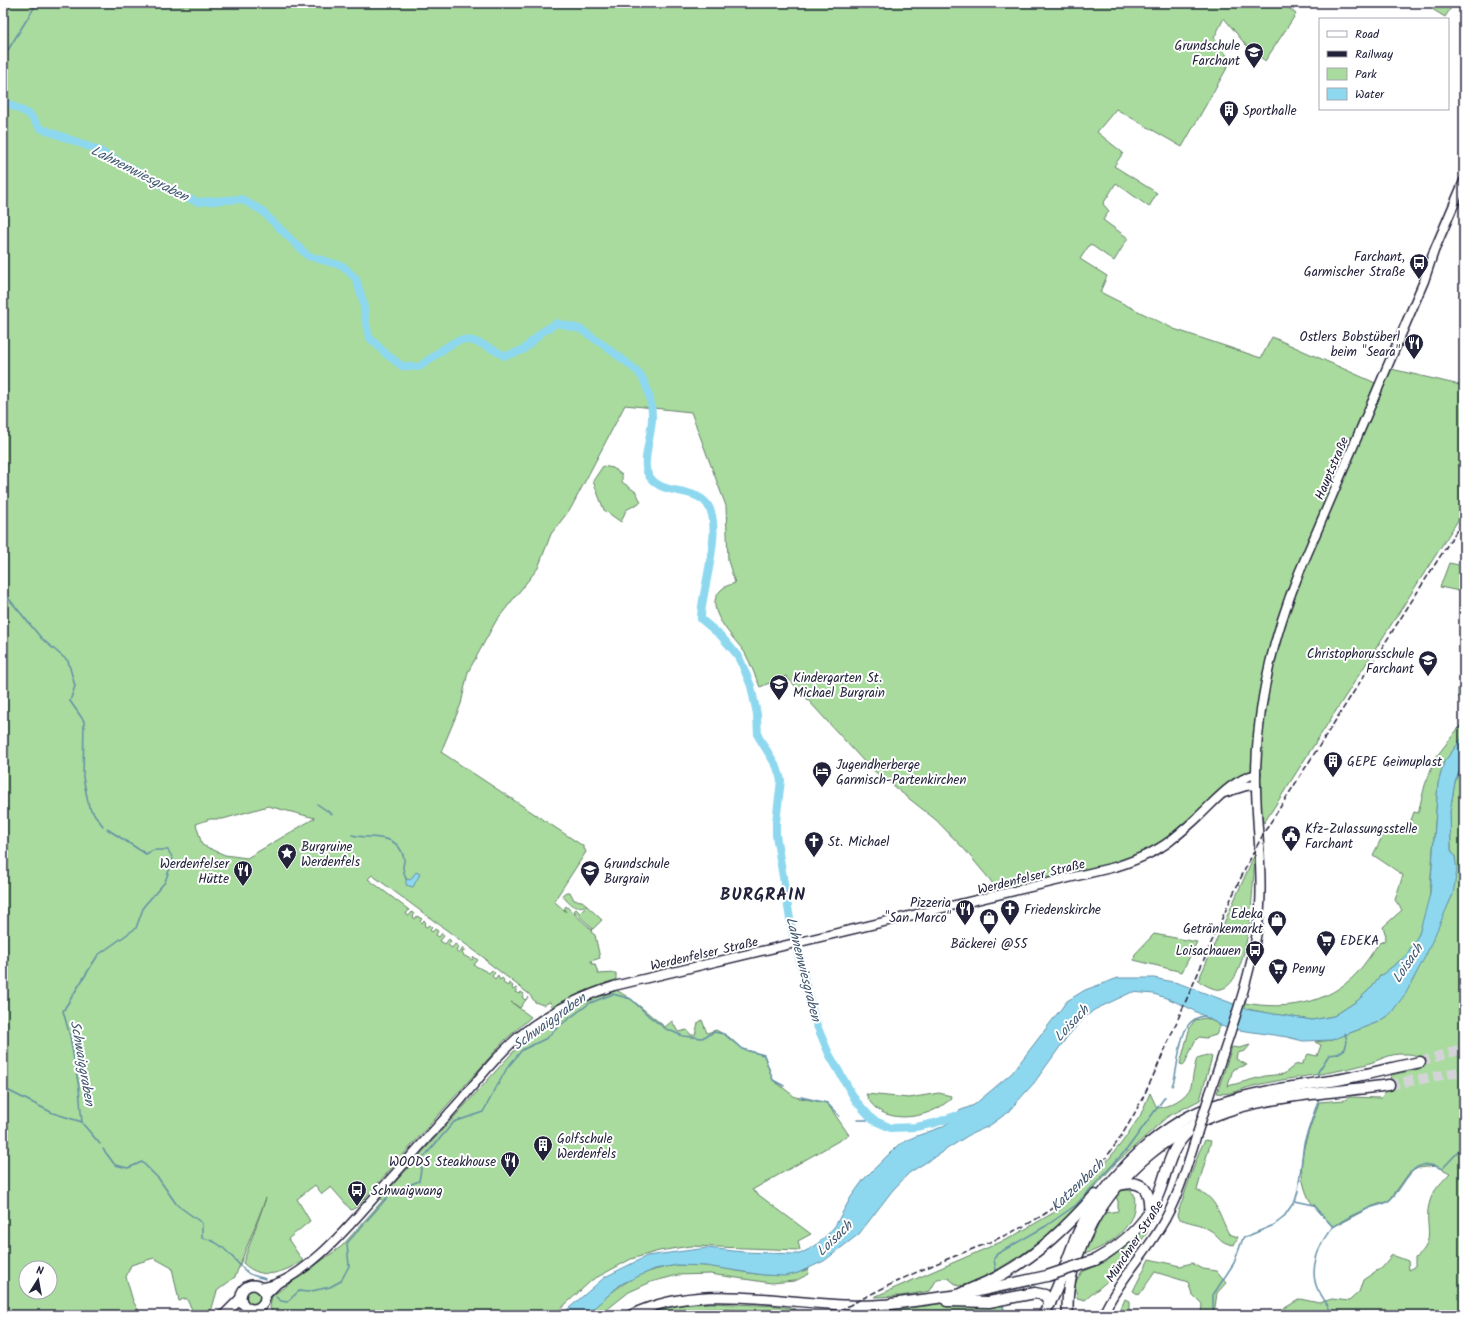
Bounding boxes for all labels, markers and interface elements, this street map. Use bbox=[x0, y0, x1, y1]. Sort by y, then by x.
legend bbox=[1319, 18, 1449, 110]
text: Road bbox=[1355, 25, 1380, 44]
place label: Grundschule Farchant bbox=[1175, 36, 1241, 72]
school or university icon: Grundschule Farchant bbox=[1243, 41, 1265, 69]
text: Railway bbox=[1355, 45, 1393, 64]
text: Park bbox=[1355, 65, 1377, 84]
text: Water bbox=[1355, 85, 1385, 104]
building icon: Sporthalle bbox=[1218, 99, 1240, 127]
place label: Sporthalle bbox=[1243, 101, 1297, 122]
water label: Lahnenwiesgraben bbox=[87, 140, 194, 209]
place label: Farchant, Garmischer Straße bbox=[1304, 247, 1405, 283]
bus stop icon: Farchant, Garmischer Straße bbox=[1408, 252, 1430, 280]
place label: Ostlers Bobstüberl beim "Seara" bbox=[1299, 327, 1401, 363]
restaurant icon: Ostlers Bobstüberl beim "Seara" bbox=[1403, 332, 1425, 360]
street label: Hauptstraße bbox=[1310, 434, 1355, 503]
place label: Christophorusschule Farchant bbox=[1307, 644, 1415, 680]
school or university icon: Christophorusschule Farchant bbox=[1417, 649, 1439, 677]
place label: Kindergarten St. Michael Burgrain bbox=[793, 668, 885, 704]
school or university icon: Kindergarten St. Michael Burgrain bbox=[768, 673, 790, 701]
building icon: GEPE Geimuplast bbox=[1322, 750, 1344, 778]
place label: GEPE Geimuplast bbox=[1347, 752, 1443, 773]
place label: Jugendherberge Garmisch-Partenkirchen bbox=[836, 755, 966, 791]
hotel icon: Jugendherberge Garmisch-Partenkirchen bbox=[811, 760, 833, 788]
place label: Kfz-Zulassungsstelle Farchant bbox=[1305, 819, 1418, 855]
public building icon: Kfz-Zulassungsstelle Farchant bbox=[1280, 824, 1302, 852]
church icon: St. Michael bbox=[803, 830, 825, 858]
place label: St. Michael bbox=[828, 832, 889, 853]
place label: Burgruine Werdenfels bbox=[301, 837, 361, 873]
place icon: Burgruine Werdenfels bbox=[276, 842, 298, 870]
place label: Werdenfelser Hütte bbox=[160, 854, 230, 890]
place label: Grundschule Burgrain bbox=[604, 854, 670, 890]
street label: Werdenfelser Straße bbox=[975, 854, 1088, 901]
restaurant icon: Werdenfelser Hütte bbox=[232, 859, 254, 887]
school or university icon: Grundschule Burgrain bbox=[579, 859, 601, 887]
district label: BURGRAIN bbox=[720, 882, 806, 909]
place label: Pizzeria "San Marco" bbox=[885, 893, 952, 929]
restaurant icon: Pizzeria "San Marco" bbox=[954, 898, 976, 926]
church icon: Friedenskirche bbox=[999, 898, 1021, 926]
place label: Friedenskirche bbox=[1024, 900, 1101, 921]
place label: Edeka Getränkemarkt bbox=[1183, 904, 1264, 940]
shop icon: Bäckerei @55 bbox=[978, 907, 1000, 935]
shop icon: Edeka Getränkemarkt bbox=[1266, 909, 1288, 937]
water label: Lahnenwiesgraben bbox=[779, 915, 827, 1025]
supermarket icon: EDEKA bbox=[1315, 929, 1337, 957]
place label: EDEKA bbox=[1340, 931, 1379, 952]
street label: Werdenfelser Straße bbox=[648, 932, 761, 977]
place label: Bäckerei @55 bbox=[950, 934, 1029, 955]
water label: Loisach bbox=[1387, 938, 1430, 988]
bus stop icon: Loisachauen bbox=[1244, 939, 1266, 967]
place label: Loisachauen bbox=[1175, 941, 1241, 962]
supermarket icon: Penny bbox=[1267, 957, 1289, 985]
place label: Penny bbox=[1292, 959, 1326, 980]
water label: Schwaiggraben bbox=[508, 987, 592, 1056]
water label: Loisach bbox=[1049, 999, 1096, 1047]
water label: Schwaiggraben bbox=[64, 1019, 101, 1109]
place label: Golfschule Werdenfels bbox=[557, 1129, 617, 1165]
building icon: Golfschule Werdenfels bbox=[532, 1134, 554, 1162]
restaurant icon: WOODS Steakhouse bbox=[499, 1150, 521, 1178]
place label: WOODS Steakhouse bbox=[389, 1152, 496, 1173]
water label: Katzenbach bbox=[1046, 1153, 1111, 1217]
bus stop icon: Schwaigwang bbox=[346, 1179, 368, 1207]
place label: Schwaigwang bbox=[371, 1181, 443, 1202]
street label: Münchner Straße bbox=[1101, 1196, 1170, 1287]
water label: Loisach bbox=[811, 1215, 859, 1262]
north arrow bbox=[18, 1260, 58, 1300]
text: N bbox=[35, 1262, 45, 1281]

